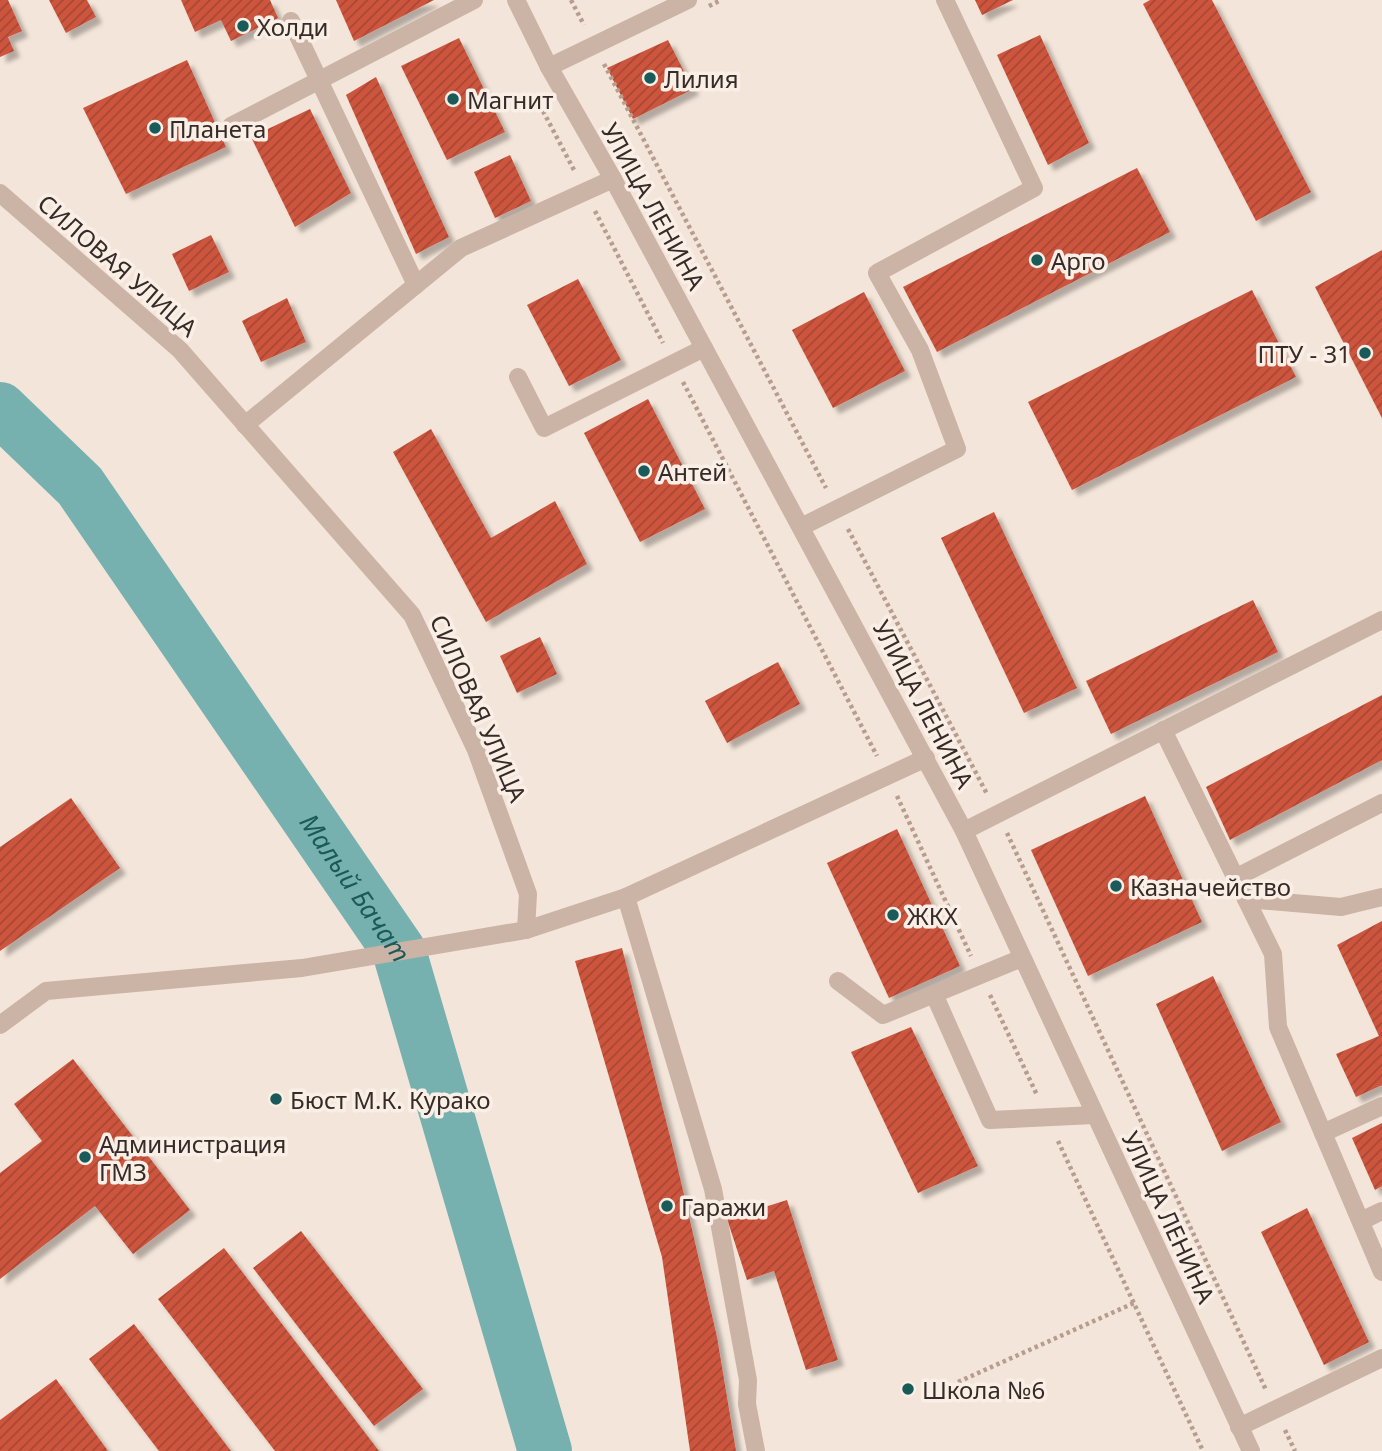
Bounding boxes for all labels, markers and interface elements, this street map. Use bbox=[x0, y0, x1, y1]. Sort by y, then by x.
place label: Холди bbox=[257, 10, 328, 43]
marker: Холди bbox=[235, 18, 251, 34]
place label: Лилия bbox=[664, 62, 739, 95]
marker: Лилия bbox=[642, 70, 658, 86]
place label: Магнит bbox=[467, 83, 553, 116]
marker: Магнит bbox=[445, 91, 461, 107]
place label: Планета bbox=[169, 112, 266, 145]
street label: УЛИЦА ЛЕНИНА bbox=[594, 117, 714, 296]
marker: Планета bbox=[147, 120, 163, 136]
street label: СИЛОВАЯ УЛИЦА bbox=[31, 186, 205, 344]
place label: Арго bbox=[1051, 244, 1105, 277]
marker: Арго bbox=[1029, 252, 1045, 268]
place label: ПТУ - 31 bbox=[1258, 337, 1351, 370]
marker: ПТУ - 31 bbox=[1357, 345, 1373, 361]
place label: Антей bbox=[658, 455, 727, 488]
marker: Антей bbox=[636, 463, 652, 479]
street label: СИЛОВАЯ УЛИЦА bbox=[423, 609, 535, 807]
street label: УЛИЦА ЛЕНИНА bbox=[866, 614, 983, 794]
water label: Малый Бачат bbox=[292, 806, 419, 969]
place label: Казначейство bbox=[1130, 870, 1291, 903]
marker: Казначейство bbox=[1108, 878, 1124, 894]
place label: ЖКХ bbox=[907, 899, 958, 932]
marker: ЖКХ bbox=[885, 907, 901, 923]
place label: Бюст М.К. Курако bbox=[290, 1083, 490, 1116]
marker: Бюст М.К. Курако bbox=[268, 1091, 284, 1107]
street label: УЛИЦА ЛЕНИНА bbox=[1115, 1126, 1224, 1309]
place label: Администрация ГМЗ bbox=[99, 1127, 286, 1188]
marker: Администрация ГМЗ bbox=[77, 1149, 93, 1165]
place label: Гаражи bbox=[681, 1190, 766, 1223]
marker: Гаражи bbox=[659, 1198, 675, 1214]
place label: Школа №6 bbox=[922, 1373, 1045, 1406]
marker: Школа №6 bbox=[900, 1381, 916, 1397]

